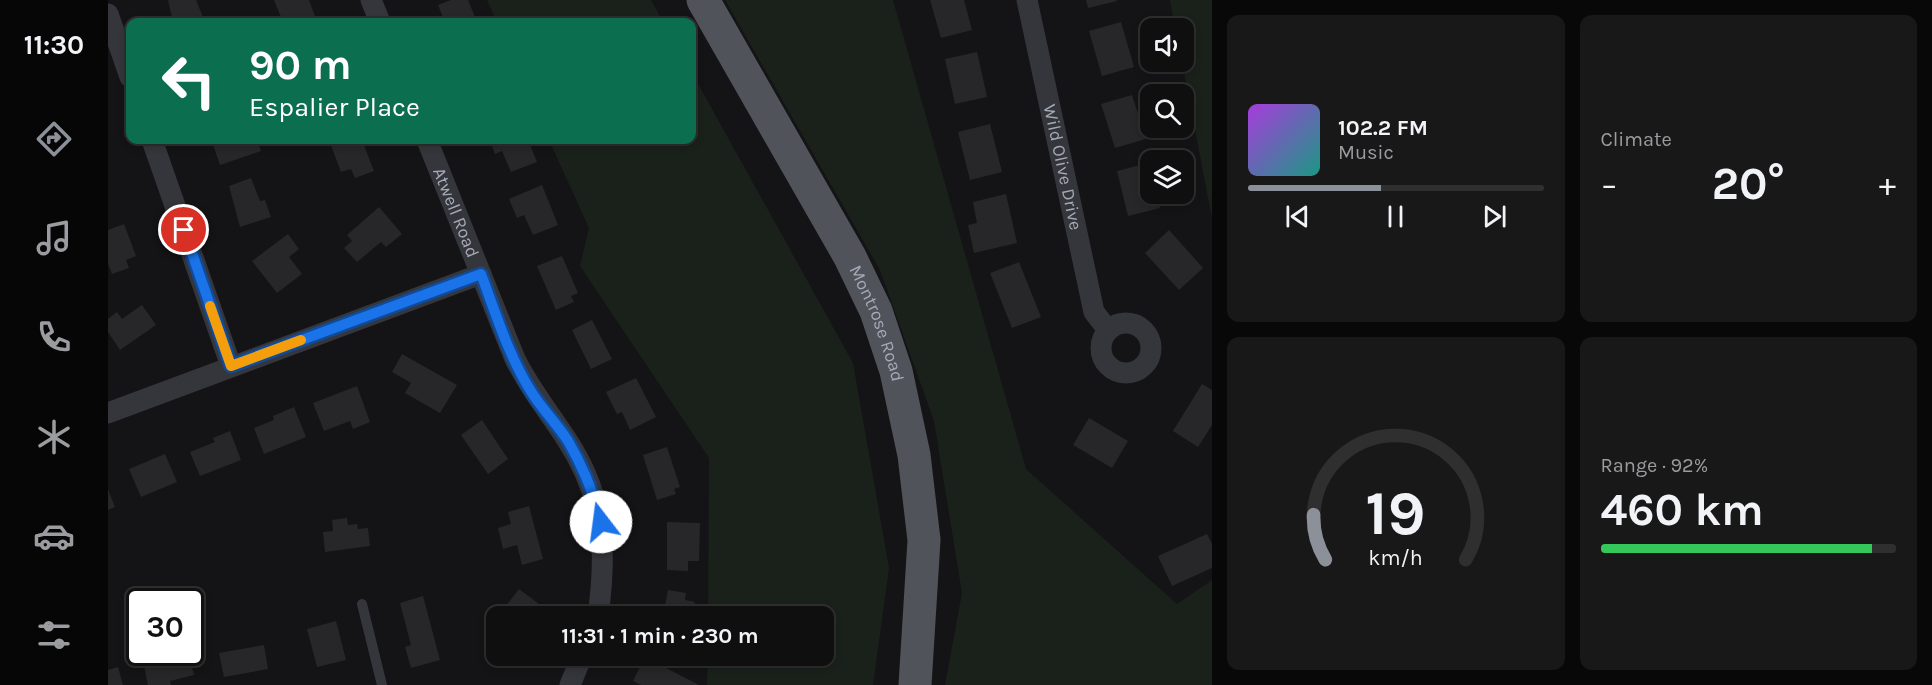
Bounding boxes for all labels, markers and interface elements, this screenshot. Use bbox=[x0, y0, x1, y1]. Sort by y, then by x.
map controls bbox=[1140, 18, 1194, 204]
button: sound bbox=[1140, 18, 1194, 72]
text: 11:30 bbox=[24, 29, 84, 61]
text: 90 m bbox=[249, 40, 352, 90]
icon: left bbox=[150, 42, 228, 120]
button: search bbox=[1140, 84, 1194, 138]
text: Espalier Place bbox=[249, 91, 420, 123]
street label: Wild Olive Drive bbox=[1039, 102, 1087, 232]
text: 102.2 FM bbox=[1338, 115, 1428, 141]
icon: directions bbox=[33, 118, 75, 160]
text: Climate bbox=[1601, 128, 1672, 151]
text: Music bbox=[1338, 141, 1394, 164]
button: layers bbox=[1140, 150, 1194, 204]
text: 20° bbox=[1712, 158, 1785, 210]
street label: Atwell Road bbox=[428, 164, 484, 261]
text: − bbox=[1601, 165, 1618, 203]
text: + bbox=[1879, 165, 1896, 203]
icon: previous bbox=[1281, 200, 1314, 233]
icon: pause bbox=[1379, 200, 1412, 233]
icon: next bbox=[1478, 200, 1511, 233]
pin bbox=[158, 204, 209, 255]
icon: arrive bbox=[167, 213, 200, 246]
icon: music bbox=[33, 217, 75, 259]
street label: Montrose Road bbox=[844, 261, 909, 384]
icon: phone bbox=[33, 316, 75, 358]
icon: climate bbox=[33, 416, 75, 458]
text: Range · 92% bbox=[1601, 454, 1708, 477]
text: 19 bbox=[1366, 477, 1426, 550]
text: 460 km bbox=[1601, 484, 1764, 536]
position arrow bbox=[569, 490, 633, 554]
icon: car bbox=[33, 515, 75, 557]
text: km/h bbox=[1369, 546, 1423, 571]
speed limit sign: 30 bbox=[126, 588, 204, 666]
icon: filters bbox=[33, 614, 75, 656]
text: 11:31 · 1 min · 230 m bbox=[561, 623, 759, 649]

